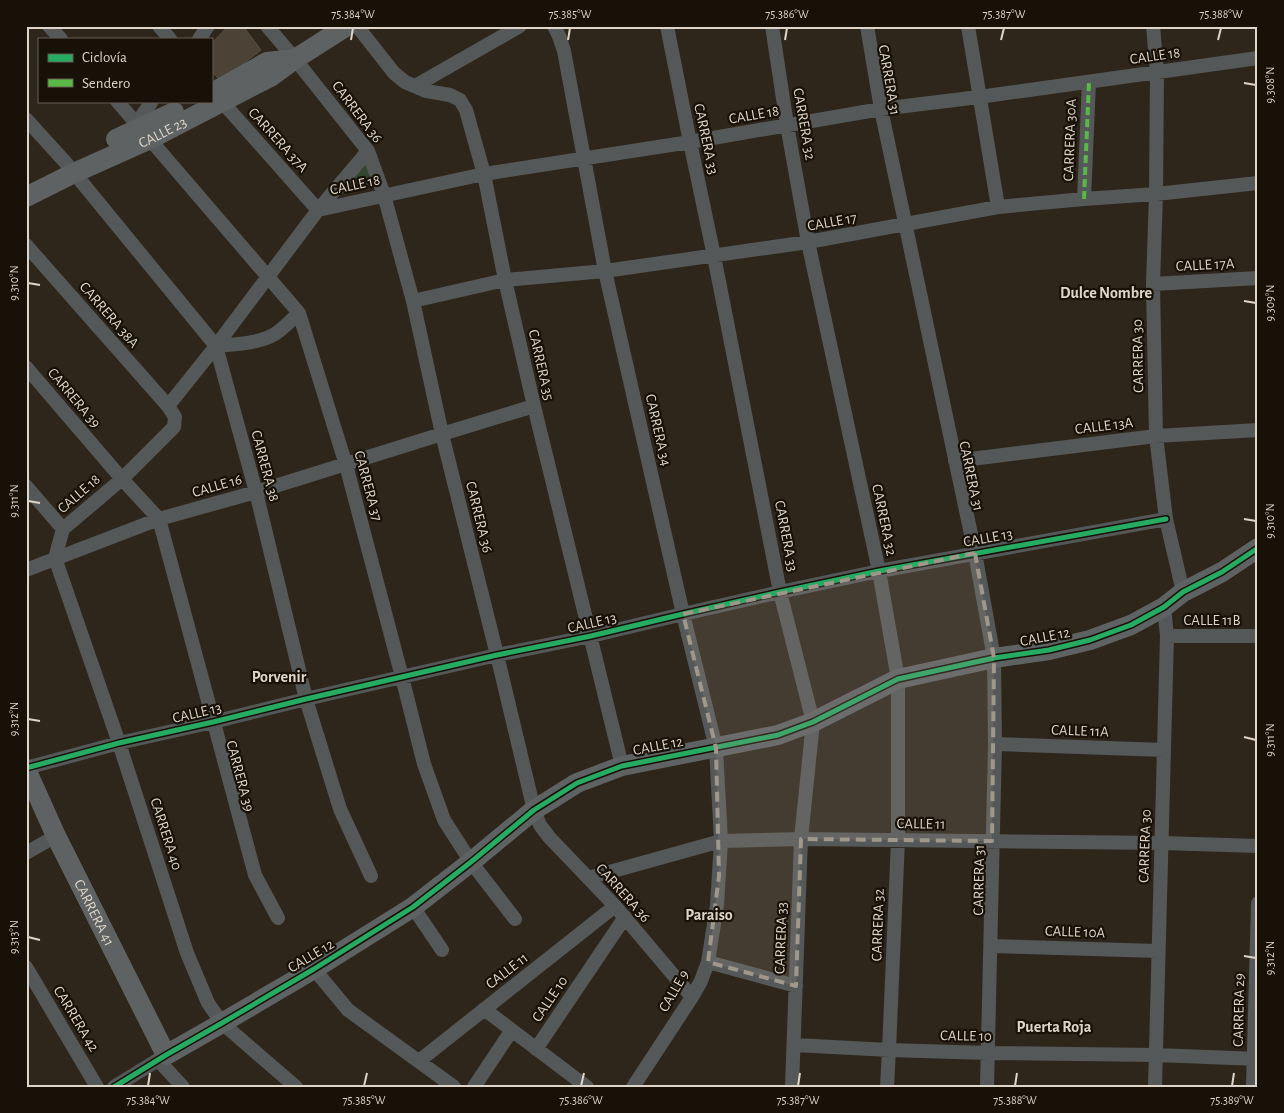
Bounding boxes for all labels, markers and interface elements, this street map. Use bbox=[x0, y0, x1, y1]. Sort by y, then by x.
text: 75.384°W bbox=[331, 8, 375, 20]
text: 75.385°W bbox=[549, 8, 592, 20]
text: 75.386°W bbox=[765, 8, 809, 20]
text: 75.387°W bbox=[983, 8, 1026, 20]
text: 75.388°W bbox=[1199, 8, 1243, 20]
legend bbox=[38, 38, 212, 102]
street label: CARRERA 31 bbox=[875, 44, 903, 116]
street label: CALLE 18 bbox=[1129, 45, 1181, 67]
text: Ciclovía bbox=[82, 50, 127, 65]
text: 9.308°N bbox=[1264, 66, 1276, 104]
text: Sendero bbox=[82, 76, 130, 91]
street label: CARRERA 36 bbox=[329, 78, 385, 146]
street label: CARRERA 32 bbox=[790, 87, 818, 161]
street label: CARRERA 30A bbox=[1061, 98, 1079, 182]
street label: CARRERA 33 bbox=[691, 102, 721, 176]
street label: CALLE 18 bbox=[728, 103, 780, 127]
street label: CARRERA 37A bbox=[245, 105, 311, 175]
street label: CALLE 23 bbox=[136, 114, 189, 151]
street label: CALLE 18 bbox=[329, 172, 381, 198]
street label: CALLE 17 bbox=[806, 210, 858, 234]
street label: CALLE 17A bbox=[1175, 256, 1235, 274]
text: 9.310°N bbox=[8, 265, 20, 301]
street label: CARRERA 38A bbox=[77, 279, 142, 351]
text: 9.309°N bbox=[1264, 284, 1276, 322]
district label: Dulce Nombre bbox=[1060, 285, 1152, 301]
street label: CARRERA 30 bbox=[1130, 319, 1146, 393]
street label: CARRERA 35 bbox=[526, 328, 556, 402]
street label: CARRERA 39 bbox=[45, 365, 103, 431]
street label: CARRERA 34 bbox=[642, 393, 674, 467]
street label: CALLE 13A bbox=[1074, 415, 1134, 437]
street label: CARRERA 38 bbox=[248, 429, 282, 503]
street label: CARRERA 31 bbox=[956, 440, 986, 512]
street label: CARRERA 37 bbox=[351, 449, 385, 523]
street label: CALLE 18 bbox=[55, 472, 103, 516]
street label: CALLE 16 bbox=[190, 472, 244, 500]
street label: CARRERA 36 bbox=[463, 480, 495, 554]
street label: CARRERA 32 bbox=[869, 483, 899, 557]
text: 9.311°N bbox=[8, 484, 20, 518]
street label: CARRERA 33 bbox=[772, 499, 800, 573]
text: 9.310°N bbox=[1264, 503, 1276, 539]
street label: CALLE 13 bbox=[962, 526, 1014, 550]
street label: CALLE 13 bbox=[566, 610, 618, 636]
street label: CALLE 11B bbox=[1183, 613, 1241, 628]
street label: CALLE 12 bbox=[1019, 625, 1071, 649]
district label: Porvenir bbox=[252, 669, 307, 685]
street label: CALLE 13 bbox=[171, 700, 223, 726]
text: 9.312°N bbox=[8, 702, 20, 736]
street label: CALLE 11A bbox=[1051, 722, 1109, 740]
text: 9.311°N bbox=[1264, 723, 1276, 757]
street label: CALLE 12 bbox=[632, 734, 684, 758]
street label: CARRERA 39 bbox=[223, 739, 257, 813]
street label: CARRERA 40 bbox=[147, 796, 185, 872]
street label: CARRERA 30 bbox=[1136, 809, 1154, 883]
street label: CALLE 11 bbox=[896, 816, 946, 832]
street label: CARRERA 31 bbox=[971, 844, 987, 916]
street label: CARRERA 36 bbox=[593, 861, 653, 925]
street label: CARRERA 41 bbox=[72, 877, 117, 948]
street label: CARRERA 32 bbox=[869, 888, 887, 962]
street label: CARRERA 33 bbox=[772, 902, 790, 974]
district label: Paraiso bbox=[685, 907, 733, 923]
text: 9.313°N bbox=[8, 920, 20, 954]
street label: CALLE 10A bbox=[1045, 923, 1106, 941]
street label: CALLE 12 bbox=[285, 936, 337, 975]
text: 9.312°N bbox=[1264, 941, 1276, 975]
street label: CALLE 11 bbox=[483, 950, 531, 992]
street label: CALLE 9 bbox=[656, 967, 692, 1015]
street label: CALLE 10 bbox=[529, 973, 571, 1025]
street label: CARRERA 29 bbox=[1231, 973, 1247, 1047]
street label: CARRERA 42 bbox=[51, 983, 102, 1055]
district label: Puerta Roja bbox=[1017, 1019, 1092, 1036]
street label: CALLE 10 bbox=[940, 1028, 992, 1044]
text: 75.384°W bbox=[126, 1094, 170, 1106]
text: 75.385°W bbox=[343, 1094, 386, 1106]
text: 75.386°W bbox=[559, 1094, 603, 1106]
text: 75.387°W bbox=[777, 1094, 820, 1106]
text: 75.388°W bbox=[993, 1094, 1037, 1106]
text: 75.389°W bbox=[1210, 1094, 1254, 1106]

